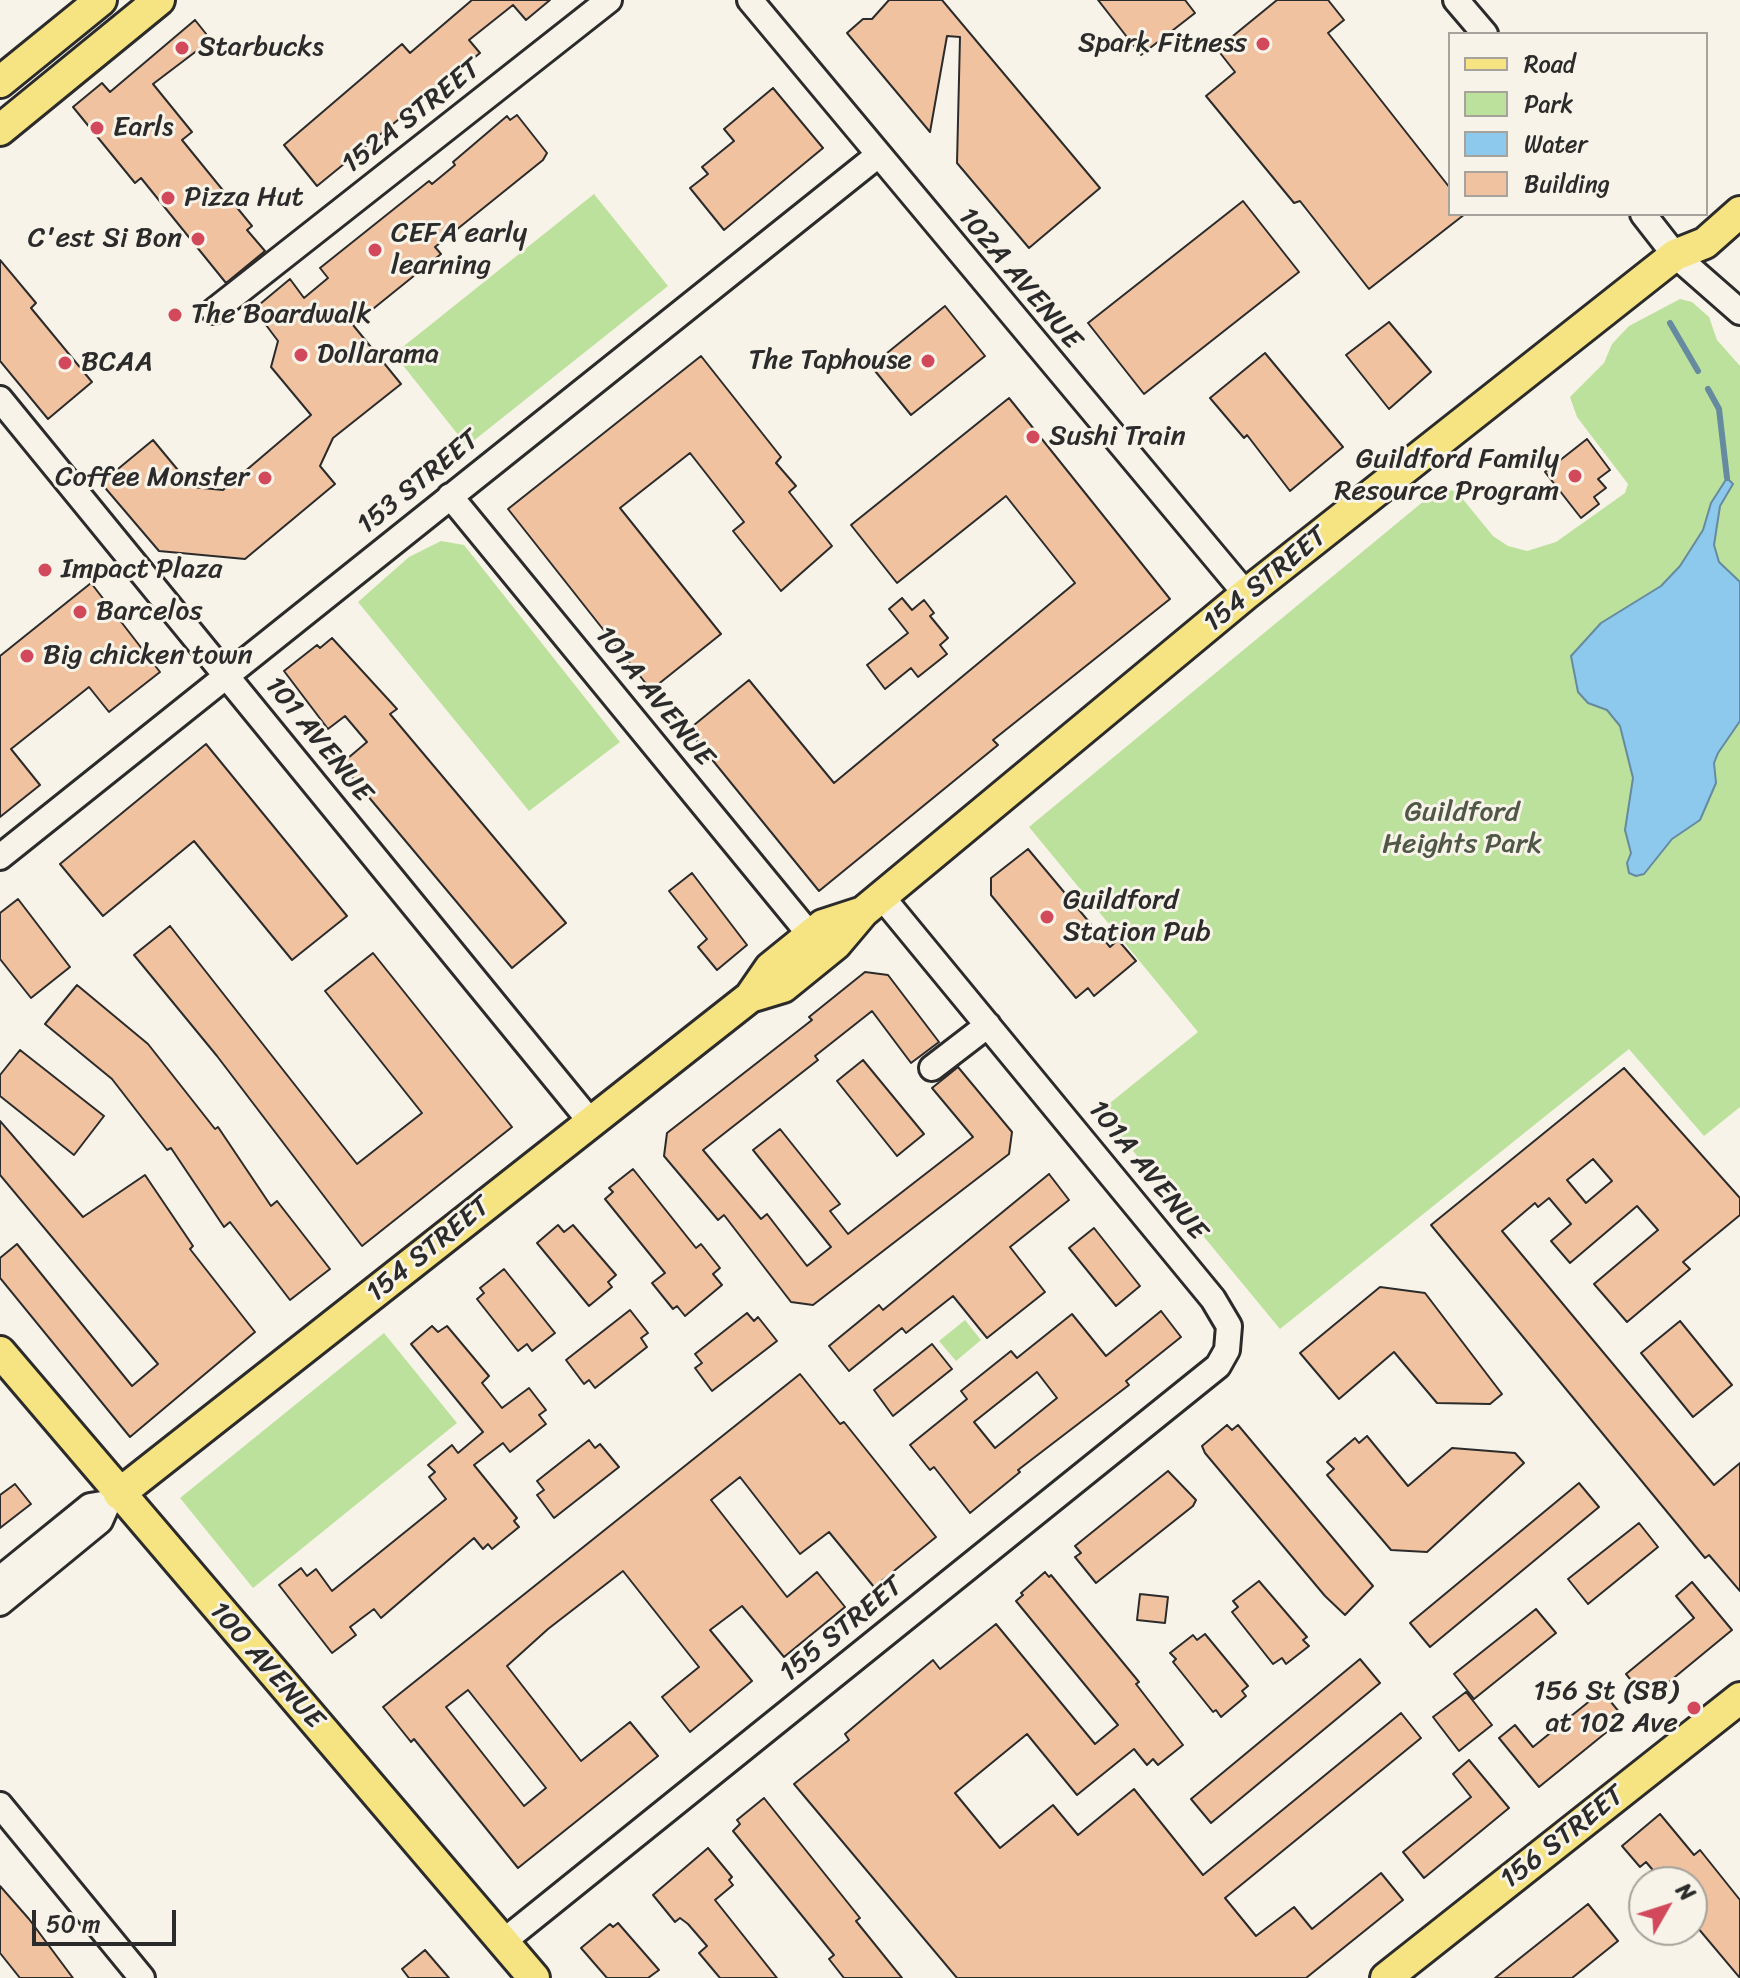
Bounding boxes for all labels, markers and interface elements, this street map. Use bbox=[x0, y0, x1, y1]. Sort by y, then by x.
place label: Spark Fitness bbox=[1078, 27, 1247, 61]
place label: Starbucks bbox=[198, 31, 324, 65]
legend bbox=[1448, 32, 1708, 216]
marker: Spark Fitness bbox=[1254, 35, 1272, 53]
marker: Starbucks bbox=[173, 39, 191, 57]
text: Road bbox=[1524, 43, 1575, 85]
street label: 152A STREET bbox=[336, 52, 488, 182]
text: Park bbox=[1524, 83, 1573, 125]
place label: Earls bbox=[113, 111, 174, 145]
marker: Earls bbox=[88, 119, 106, 137]
text: Water bbox=[1524, 123, 1587, 165]
text: Building bbox=[1524, 163, 1610, 205]
place label: Pizza Hut bbox=[184, 181, 304, 215]
marker: Pizza Hut bbox=[159, 189, 177, 207]
street label: 102A AVENUE bbox=[950, 201, 1088, 357]
place label: CEFA early learning bbox=[391, 217, 527, 283]
place label: C'est Si Bon bbox=[28, 222, 182, 256]
marker: C'est Si Bon bbox=[189, 230, 207, 248]
marker: CEFA early learning bbox=[366, 241, 384, 259]
place label: The Boardwalk bbox=[191, 298, 371, 332]
marker: The Boardwalk bbox=[166, 306, 184, 324]
place label: Dollarama bbox=[317, 338, 439, 372]
place label: The Taphouse bbox=[748, 344, 912, 378]
place label: BCAA bbox=[81, 346, 153, 380]
marker: Dollarama bbox=[292, 346, 310, 364]
marker: The Taphouse bbox=[919, 352, 937, 370]
marker: BCAA bbox=[56, 354, 74, 372]
place label: Sushi Train bbox=[1049, 420, 1186, 454]
street label: 153 STREET bbox=[351, 424, 487, 542]
marker: Sushi Train bbox=[1024, 428, 1042, 446]
place label: Guildford Family Resource Program bbox=[1334, 443, 1559, 509]
place label: Coffee Monster bbox=[55, 461, 249, 495]
marker: Guildford Family Resource Program bbox=[1566, 467, 1584, 485]
marker: Coffee Monster bbox=[256, 469, 274, 487]
street label: 154 STREET bbox=[1197, 520, 1335, 640]
place label: Impact Plaza bbox=[61, 553, 222, 587]
marker: Impact Plaza bbox=[36, 561, 54, 579]
place label: Barcelos bbox=[96, 595, 202, 629]
marker: Barcelos bbox=[71, 603, 89, 621]
street label: 101A AVENUE bbox=[587, 620, 721, 774]
place label: Big chicken town bbox=[43, 639, 253, 673]
marker: Big chicken town bbox=[18, 647, 36, 665]
street label: 101 AVENUE bbox=[257, 670, 379, 810]
park label: Guildford Heights Park bbox=[1382, 796, 1542, 862]
place label: Guildford Station Pub bbox=[1063, 884, 1211, 950]
marker: Guildford Station Pub bbox=[1038, 908, 1056, 926]
street label: 101A AVENUE bbox=[1080, 1094, 1214, 1248]
street label: 154 STREET bbox=[360, 1190, 498, 1310]
street label: 155 STREET bbox=[773, 1570, 911, 1690]
street label: 100 AVENUE bbox=[201, 1595, 331, 1737]
place label: 156 St (SB) at 102 Ave bbox=[1533, 1675, 1678, 1741]
marker: 156 St (SB) at 102 Ave bbox=[1685, 1699, 1703, 1717]
street label: 156 STREET bbox=[1494, 1779, 1632, 1897]
north arrow bbox=[1628, 1866, 1708, 1946]
text: N bbox=[1666, 1874, 1705, 1910]
scale bar bbox=[36, 1894, 180, 1944]
text: 50 m bbox=[46, 1903, 101, 1945]

